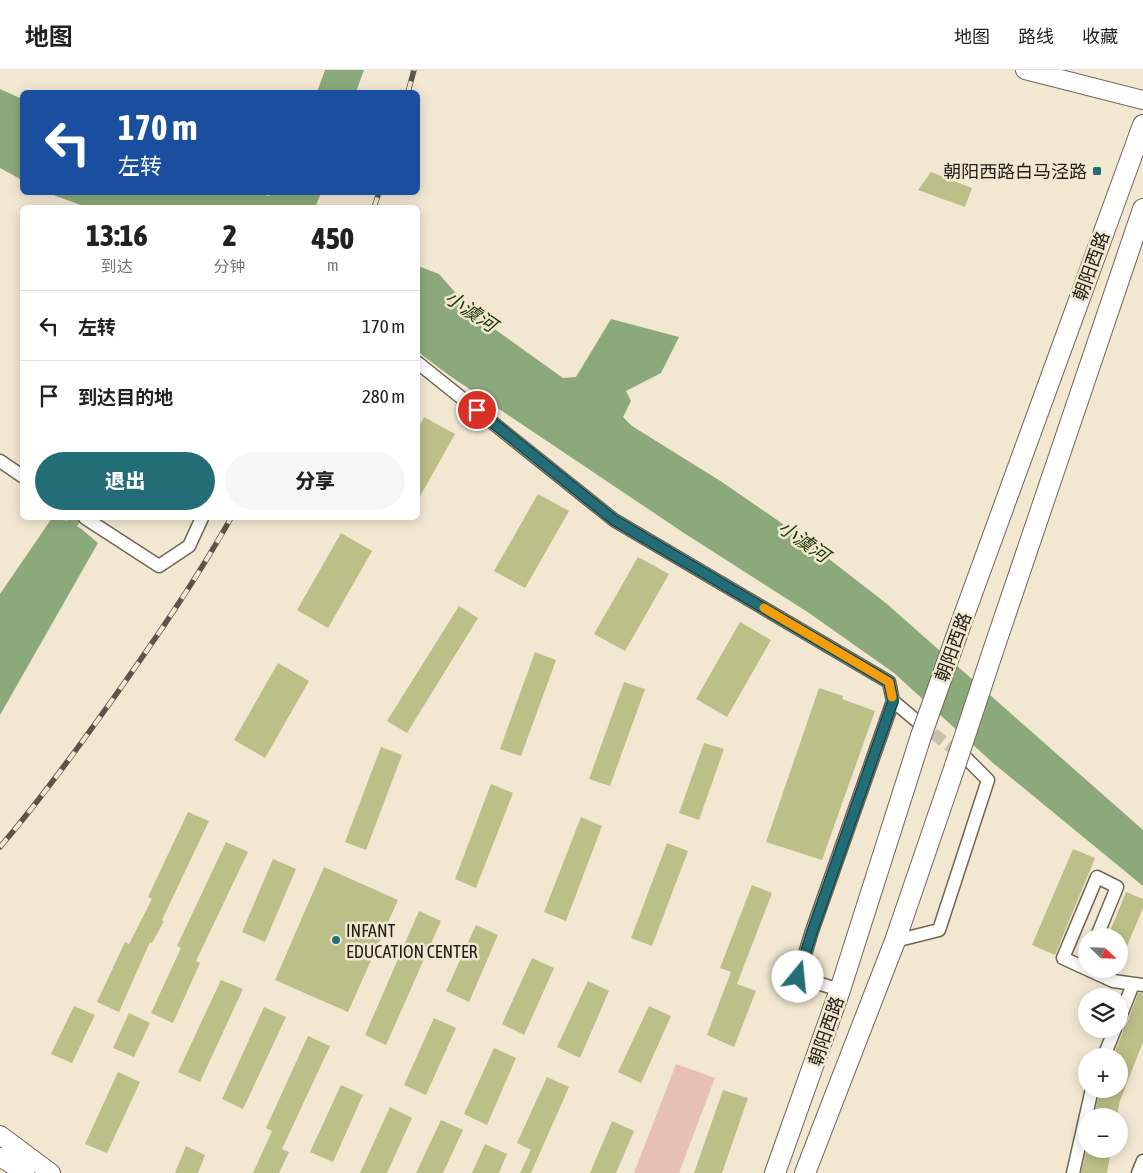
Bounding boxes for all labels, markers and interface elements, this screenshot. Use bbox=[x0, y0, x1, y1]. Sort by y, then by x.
text: 地图 bbox=[25, 23, 73, 50]
text: 地图 bbox=[954, 26, 990, 47]
text: 路线 bbox=[1018, 26, 1054, 47]
text: 收藏 bbox=[1082, 26, 1118, 47]
text: 170 m bbox=[118, 107, 197, 147]
icon: left bbox=[35, 110, 100, 175]
text: 左转 bbox=[118, 153, 162, 179]
place label: 朝阳西路白马泾路 bbox=[943, 161, 1087, 182]
marker: 朝阳西路白马泾路 bbox=[1091, 165, 1103, 177]
text: 13:16 bbox=[86, 218, 148, 252]
text: 2 bbox=[223, 218, 237, 252]
text: 450 bbox=[312, 221, 354, 255]
street label: 朝阳西路 bbox=[1069, 229, 1113, 303]
text: m bbox=[327, 256, 339, 274]
text: 到达 bbox=[101, 257, 133, 275]
text: 分钟 bbox=[214, 257, 246, 275]
water label: 小澞河 bbox=[441, 286, 504, 338]
icon: left bbox=[35, 312, 63, 340]
text: 170 m bbox=[362, 315, 405, 337]
text: 左转 bbox=[78, 316, 116, 338]
icon: arrive bbox=[35, 382, 63, 410]
text: 280 m bbox=[362, 385, 405, 407]
text: 到达目的地 bbox=[78, 386, 173, 408]
pin bbox=[456, 389, 498, 431]
icon: arrive bbox=[463, 396, 491, 424]
button: 退出 bbox=[35, 452, 215, 510]
button: 分享 bbox=[225, 452, 405, 510]
water label: 小澞河 bbox=[774, 516, 837, 569]
street label: 朝阳西路 bbox=[931, 610, 975, 684]
place label: INFANT EDUCATION CENTER bbox=[346, 920, 478, 962]
north arrow bbox=[1078, 928, 1128, 978]
map controls bbox=[1078, 928, 1128, 1158]
marker: INFANT EDUCATION CENTER bbox=[330, 934, 342, 946]
position arrow bbox=[771, 950, 823, 1002]
button: layers bbox=[1078, 988, 1128, 1038]
street label: 朝阳西路 bbox=[804, 994, 848, 1068]
button: + bbox=[1078, 1048, 1128, 1098]
button: − bbox=[1078, 1108, 1128, 1158]

